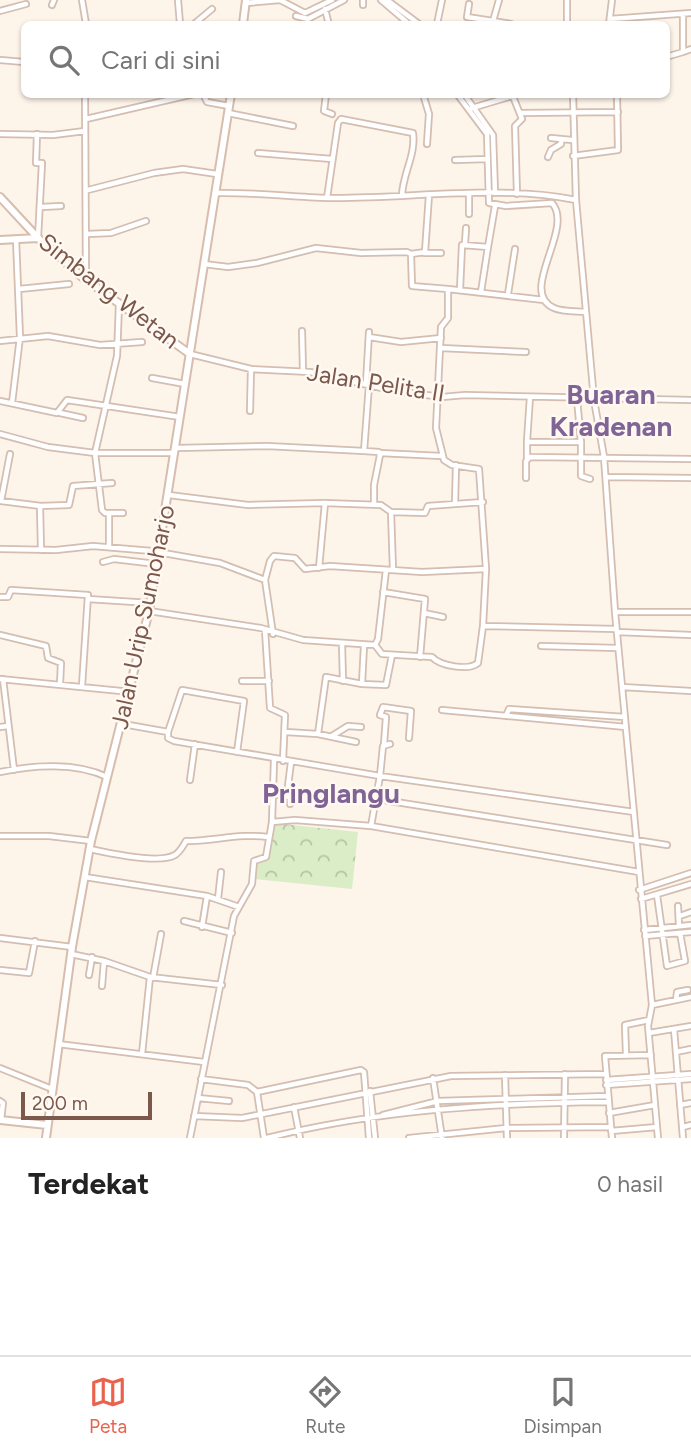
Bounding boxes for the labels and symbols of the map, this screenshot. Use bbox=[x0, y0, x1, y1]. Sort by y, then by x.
street label: Simbang Wetan bbox=[33, 227, 185, 354]
street label: Jalan Pelita II bbox=[305, 357, 447, 408]
district label: Buaran Kradenan bbox=[550, 377, 672, 443]
street label: Jalan Urip Sumoharjo bbox=[105, 502, 180, 732]
district label: Pringlangu bbox=[262, 776, 400, 810]
scale bar bbox=[21, 1089, 152, 1121]

